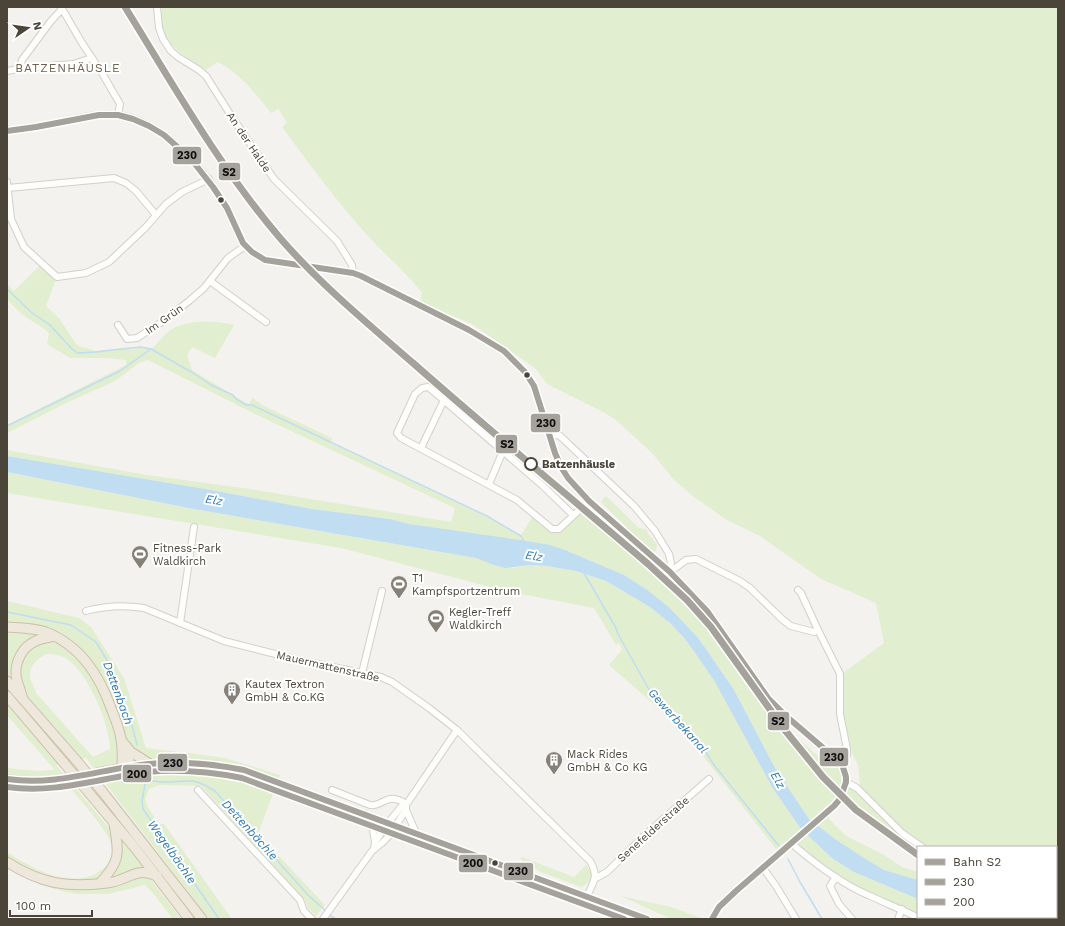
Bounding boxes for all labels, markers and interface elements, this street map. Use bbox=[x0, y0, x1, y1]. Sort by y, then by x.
north arrow bbox=[8, 8, 48, 48]
text: N bbox=[30, 20, 45, 31]
district label: BATZENHÄUSLE bbox=[15, 61, 121, 75]
street label: An der Halde bbox=[224, 110, 274, 175]
line badge: 230 bbox=[172, 146, 202, 165]
text: 230 bbox=[177, 149, 197, 162]
line badge: S2 bbox=[218, 162, 241, 181]
text: S2 bbox=[222, 166, 236, 179]
unlabelled marker bbox=[216, 195, 226, 205]
street label: Im Grün bbox=[143, 302, 186, 337]
unlabelled marker bbox=[522, 370, 532, 380]
line badge: 230 bbox=[530, 413, 561, 433]
text: 230 bbox=[536, 417, 556, 430]
line badge: S2 bbox=[495, 434, 518, 454]
text: S2 bbox=[500, 438, 514, 451]
marker: Batzenhäusle bbox=[524, 457, 538, 471]
place label: Batzenhäusle bbox=[542, 458, 615, 471]
water label: Elz bbox=[204, 492, 225, 509]
place label: Fitness-Park Waldkirch bbox=[153, 542, 221, 568]
sports icon: Fitness-Park Waldkirch bbox=[130, 544, 150, 569]
water label: Elz bbox=[524, 548, 545, 565]
place label: T1 Kampfsportzentrum bbox=[412, 572, 520, 598]
sports icon: T1 Kampfsportzentrum bbox=[389, 574, 409, 599]
place label: Kegler-Treff Waldkirch bbox=[449, 606, 511, 632]
sports icon: Kegler-Treff Waldkirch bbox=[426, 608, 446, 633]
street label: Mauermattenstraße bbox=[275, 648, 381, 685]
water label: Dettenbach bbox=[100, 659, 136, 727]
place label: Kautex Textron GmbH & Co.KG bbox=[245, 678, 325, 704]
building icon: Kautex Textron GmbH & Co.KG bbox=[222, 680, 242, 705]
water label: Gewerbekanal bbox=[645, 686, 711, 757]
line badge: S2 bbox=[767, 711, 790, 731]
text: S2 bbox=[771, 715, 785, 728]
line badge: 230 bbox=[819, 747, 849, 767]
place label: Mack Rides GmbH & Co KG bbox=[567, 748, 647, 774]
building icon: Mack Rides GmbH & Co KG bbox=[544, 750, 564, 775]
text: 230 bbox=[824, 751, 844, 764]
line badge: 230 bbox=[157, 753, 188, 772]
text: 230 bbox=[163, 757, 183, 770]
line badge: 200 bbox=[122, 764, 152, 783]
text: 200 bbox=[127, 768, 147, 781]
water label: Elz bbox=[768, 769, 789, 792]
street label: Senefelderstraße bbox=[615, 794, 692, 865]
water label: Dettenbächle bbox=[219, 797, 281, 863]
water label: Wegelbächle bbox=[145, 817, 199, 887]
legend bbox=[917, 846, 1057, 918]
line badge: 200 bbox=[458, 854, 488, 873]
text: Bahn S2 bbox=[953, 855, 1001, 869]
text: 200 bbox=[463, 857, 483, 870]
unlabelled marker bbox=[490, 858, 500, 868]
line badge: 230 bbox=[503, 862, 534, 881]
text: 230 bbox=[508, 865, 528, 878]
text: 230 bbox=[953, 875, 974, 889]
scale bar bbox=[10, 892, 92, 918]
text: 200 bbox=[953, 895, 975, 909]
text: 100 m bbox=[16, 899, 51, 913]

